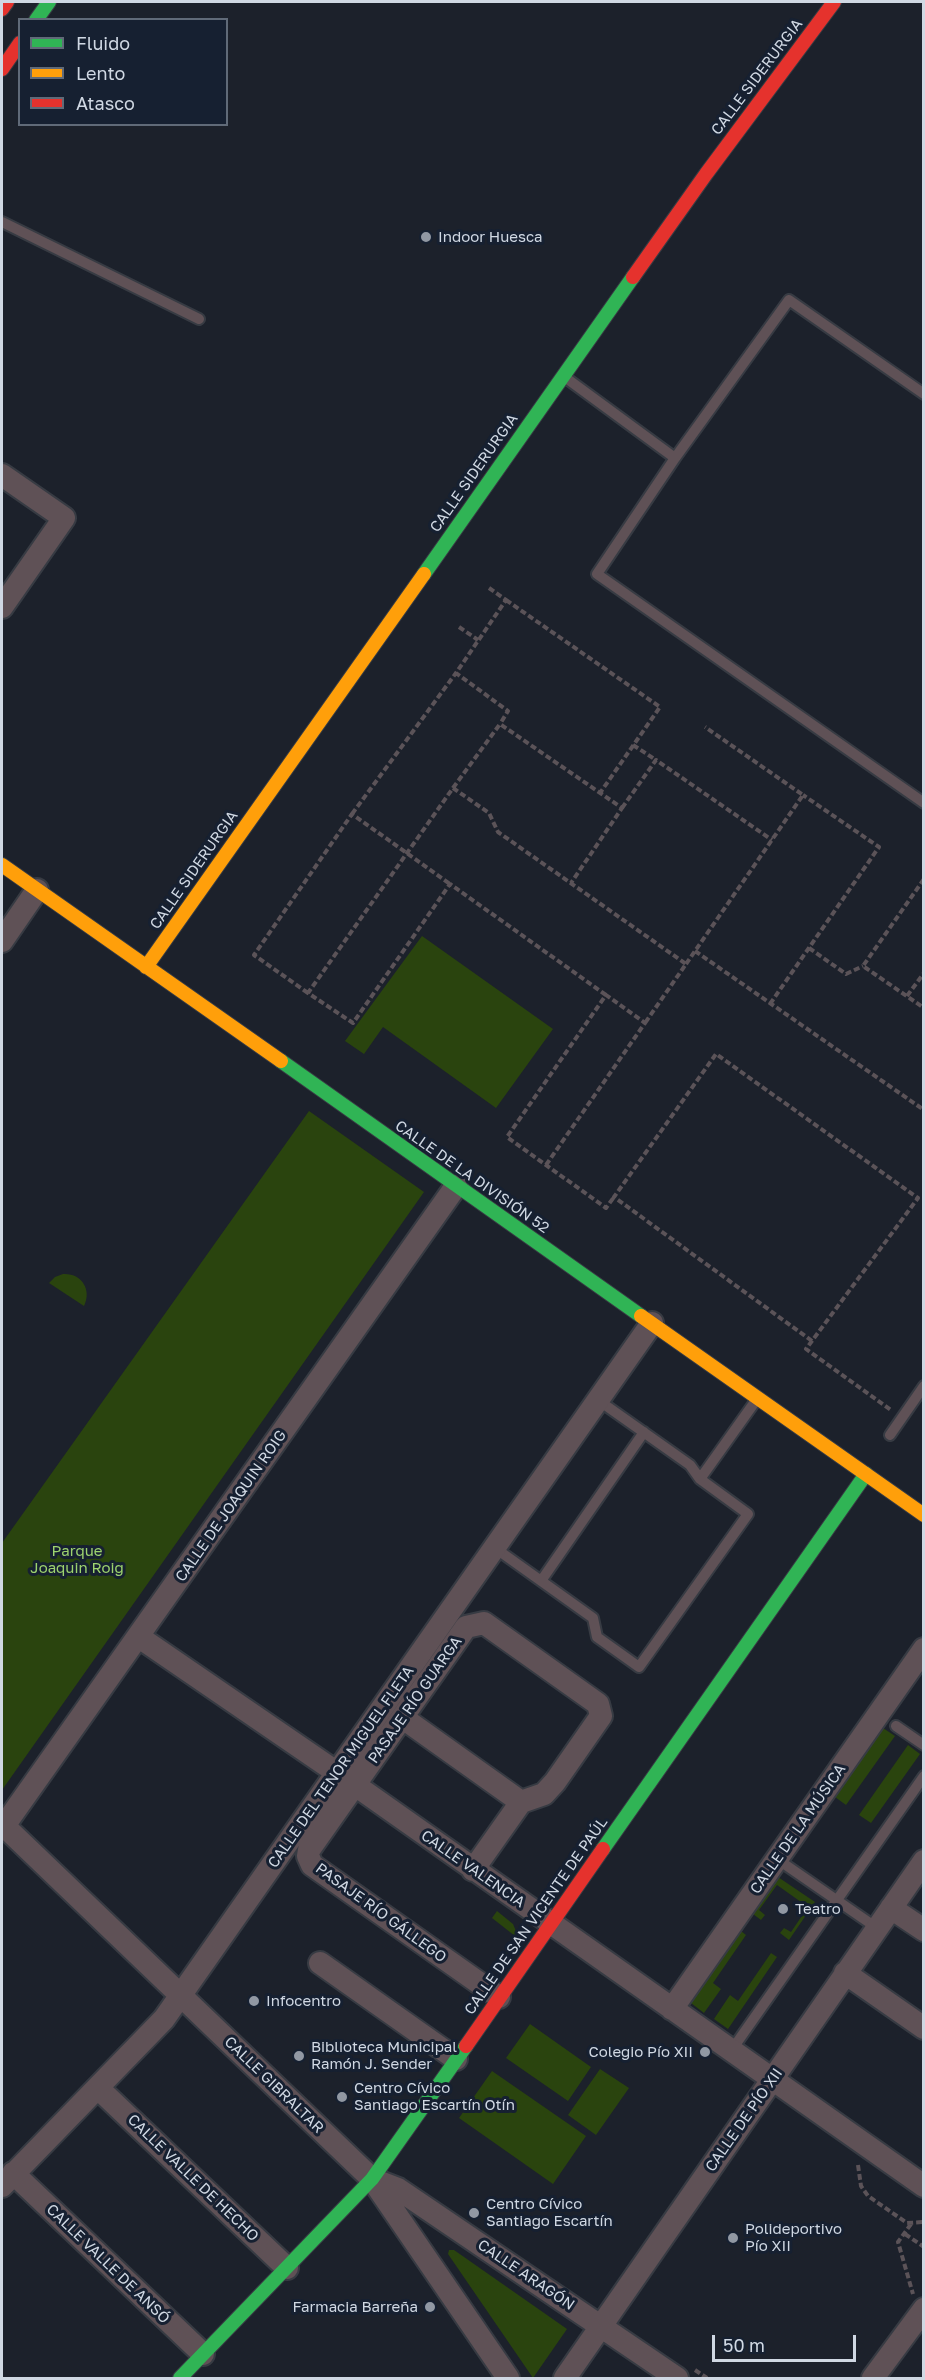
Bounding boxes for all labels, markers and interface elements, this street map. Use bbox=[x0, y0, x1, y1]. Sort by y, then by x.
street label: CALLE SIDERURGIA bbox=[708, 16, 806, 138]
legend bbox=[18, 18, 228, 126]
text: Fluido bbox=[76, 32, 130, 54]
text: Lento bbox=[76, 62, 125, 84]
text: Atasco bbox=[76, 92, 135, 114]
place label: Indoor Huesca bbox=[438, 228, 543, 246]
marker: Indoor Huesca bbox=[419, 230, 433, 244]
street label: CALLE SIDERURGIA bbox=[426, 410, 522, 536]
street label: CALLE SIDERURGIA bbox=[146, 807, 242, 933]
street label: CALLE DE LA DIVISIÓN 52 bbox=[391, 1117, 553, 1237]
street label: CALLE DE JOAQUIN ROIG bbox=[172, 1427, 290, 1585]
park label: Parque Joaquin Roig bbox=[30, 1542, 124, 1577]
street label: PASAJE RÍO GUARGA bbox=[364, 1633, 466, 1767]
street label: CALLE DEL TENOR MIGUEL FLETA bbox=[264, 1663, 418, 1871]
street label: CALLE DE LA MÚSICA bbox=[746, 1761, 850, 1897]
street label: CALLE DE SAN VICENTE DE PAÚL bbox=[461, 1814, 611, 2018]
street label: CALLE VALENCIA bbox=[418, 1826, 528, 1912]
street label: PASAJE RÍO GÁLLEGO bbox=[312, 1859, 450, 1967]
place label: Teatro bbox=[795, 1900, 841, 1918]
marker: Teatro bbox=[776, 1902, 790, 1916]
place label: Infocentro bbox=[266, 1992, 341, 2010]
marker: Infocentro bbox=[247, 1994, 261, 2008]
street label: CALLE GIBRALTAR bbox=[221, 2033, 327, 2137]
place label: Biblioteca Municipal Ramón J. Sender bbox=[311, 2038, 457, 2073]
place label: Colegio Pío XII bbox=[589, 2043, 693, 2061]
marker: Colegio Pío XII bbox=[698, 2045, 712, 2059]
marker: Biblioteca Municipal Ramón J. Sender bbox=[292, 2049, 306, 2063]
street label: CALLE DE PÍO XII bbox=[702, 2065, 786, 2175]
place label: Centro Cívico Santiago Escartín Otín bbox=[354, 2079, 515, 2114]
marker: Centro Cívico Santiago Escartín Otín bbox=[335, 2090, 349, 2104]
street label: CALLE VALLE DE HECHO bbox=[124, 2111, 262, 2245]
place label: Centro Cívico Santiago Escartín bbox=[486, 2195, 613, 2230]
street label: CALLE VALLE DE ANSÓ bbox=[43, 2200, 173, 2328]
marker: Centro Cívico Santiago Escartín bbox=[467, 2206, 481, 2220]
place label: Polideportivo Pío XII bbox=[745, 2220, 842, 2255]
marker: Polideportivo Pío XII bbox=[726, 2231, 740, 2245]
street label: CALLE ARAGÓN bbox=[474, 2236, 578, 2314]
place label: Farmacia Barreña bbox=[292, 2298, 418, 2316]
marker: Farmacia Barreña bbox=[423, 2300, 437, 2314]
scale bar bbox=[715, 2323, 859, 2361]
text: 50 m bbox=[723, 2334, 765, 2356]

